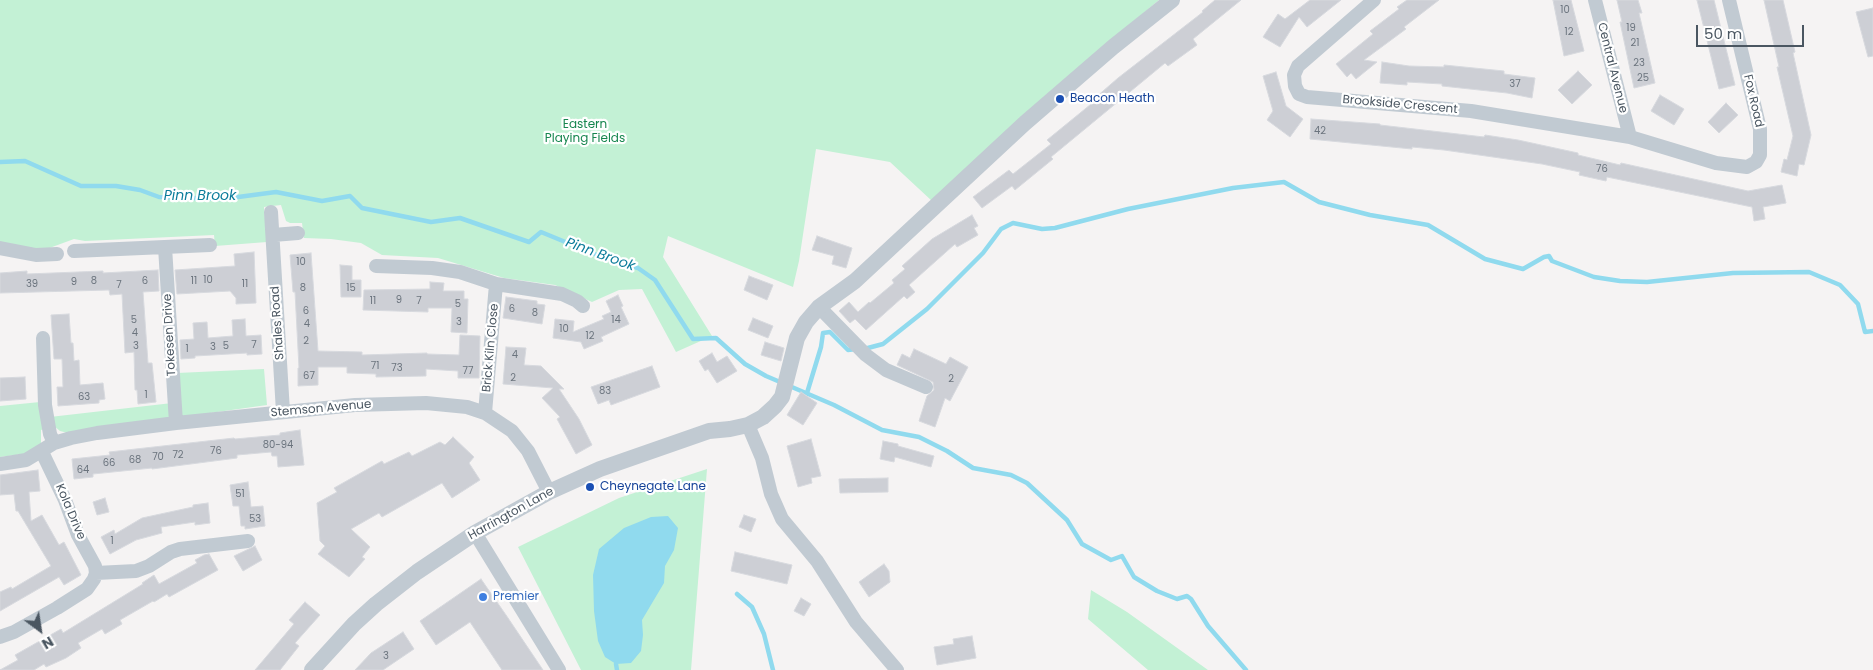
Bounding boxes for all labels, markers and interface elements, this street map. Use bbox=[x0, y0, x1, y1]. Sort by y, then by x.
house number: 10 bbox=[1560, 4, 1570, 16]
scale bar bbox=[1698, 15, 1806, 47]
street label: Central Avenue bbox=[1594, 21, 1630, 115]
house number: 19 bbox=[1626, 22, 1636, 34]
text: 50 m bbox=[1704, 23, 1742, 44]
house number: 12 bbox=[1565, 26, 1573, 38]
house number: 21 bbox=[1631, 37, 1639, 49]
house number: 23 bbox=[1633, 57, 1645, 69]
house number: 25 bbox=[1637, 72, 1649, 84]
street label: Fox Road bbox=[1740, 73, 1766, 129]
house number: 37 bbox=[1509, 78, 1521, 90]
place label: Beacon Heath bbox=[1070, 92, 1155, 106]
marker: Beacon Heath bbox=[1054, 93, 1066, 105]
street label: Brookside Crescent bbox=[1342, 93, 1458, 117]
park label: Eastern Playing Fields bbox=[545, 118, 625, 146]
house number: 42 bbox=[1314, 125, 1326, 137]
house number: 76 bbox=[1596, 163, 1608, 175]
water label: Pinn Brook bbox=[164, 188, 236, 204]
water label: Pinn Brook bbox=[563, 235, 637, 275]
house number: 10 bbox=[296, 256, 306, 268]
house number: 10 bbox=[203, 274, 213, 286]
house number: 8 bbox=[91, 275, 97, 287]
house number: 6 bbox=[142, 275, 148, 287]
house number: 11 bbox=[191, 275, 197, 287]
house number: 9 bbox=[71, 276, 77, 288]
house number: 39 bbox=[26, 278, 38, 290]
house number: 11 bbox=[242, 278, 248, 290]
house number: 7 bbox=[116, 279, 122, 291]
house number: 8 bbox=[300, 282, 306, 294]
house number: 15 bbox=[346, 282, 356, 294]
street label: Shales Road bbox=[268, 286, 288, 360]
street label: Tokesen Drive bbox=[161, 293, 179, 377]
house number: 9 bbox=[396, 294, 402, 306]
house number: 11 bbox=[370, 295, 376, 307]
house number: 7 bbox=[416, 295, 422, 307]
house number: 5 bbox=[455, 298, 461, 310]
street label: Brick Kiln Close bbox=[480, 303, 502, 393]
house number: 6 bbox=[509, 303, 515, 315]
house number: 6 bbox=[303, 305, 309, 317]
house number: 8 bbox=[532, 307, 538, 319]
house number: 5 bbox=[131, 314, 137, 326]
house number: 14 bbox=[611, 314, 621, 326]
house number: 3 bbox=[456, 316, 462, 328]
house number: 4 bbox=[304, 318, 310, 330]
house number: 10 bbox=[559, 323, 569, 335]
house number: 4 bbox=[132, 327, 138, 339]
house number: 12 bbox=[586, 330, 594, 342]
house number: 2 bbox=[303, 335, 309, 347]
house number: 7 bbox=[251, 339, 257, 351]
house number: 3 bbox=[133, 340, 139, 352]
house number: 5 bbox=[223, 340, 229, 352]
house number: 3 bbox=[210, 341, 216, 353]
house number: 1 bbox=[185, 343, 189, 355]
house number: 4 bbox=[512, 349, 518, 361]
house number: 71 bbox=[371, 360, 379, 372]
house number: 73 bbox=[391, 362, 403, 374]
house number: 77 bbox=[463, 365, 473, 377]
house number: 67 bbox=[303, 370, 315, 382]
house number: 2 bbox=[510, 372, 516, 384]
house number: 2 bbox=[948, 373, 954, 385]
house number: 83 bbox=[599, 385, 611, 397]
house number: 1 bbox=[144, 389, 148, 401]
house number: 63 bbox=[78, 391, 90, 403]
street label: Stemson Avenue bbox=[270, 397, 372, 421]
house number: 80-94 bbox=[263, 439, 293, 451]
house number: 76 bbox=[210, 445, 222, 457]
house number: 72 bbox=[172, 449, 184, 461]
house number: 70 bbox=[152, 451, 164, 463]
house number: 68 bbox=[129, 454, 141, 466]
house number: 66 bbox=[103, 457, 115, 469]
house number: 64 bbox=[77, 464, 89, 476]
place label: Cheynegate Lane bbox=[600, 480, 706, 494]
marker: Cheynegate Lane bbox=[584, 481, 596, 493]
street label: Kola Drive bbox=[52, 482, 88, 542]
street label: Harrington Lane bbox=[466, 485, 556, 543]
house number: 51 bbox=[235, 488, 245, 500]
house number: 53 bbox=[249, 513, 261, 525]
house number: 1 bbox=[110, 535, 114, 547]
place label: Premier bbox=[493, 590, 539, 604]
marker: Premier bbox=[477, 591, 489, 603]
north arrow bbox=[15, 605, 65, 655]
text: N bbox=[38, 632, 57, 654]
house number: 3 bbox=[383, 650, 389, 662]

